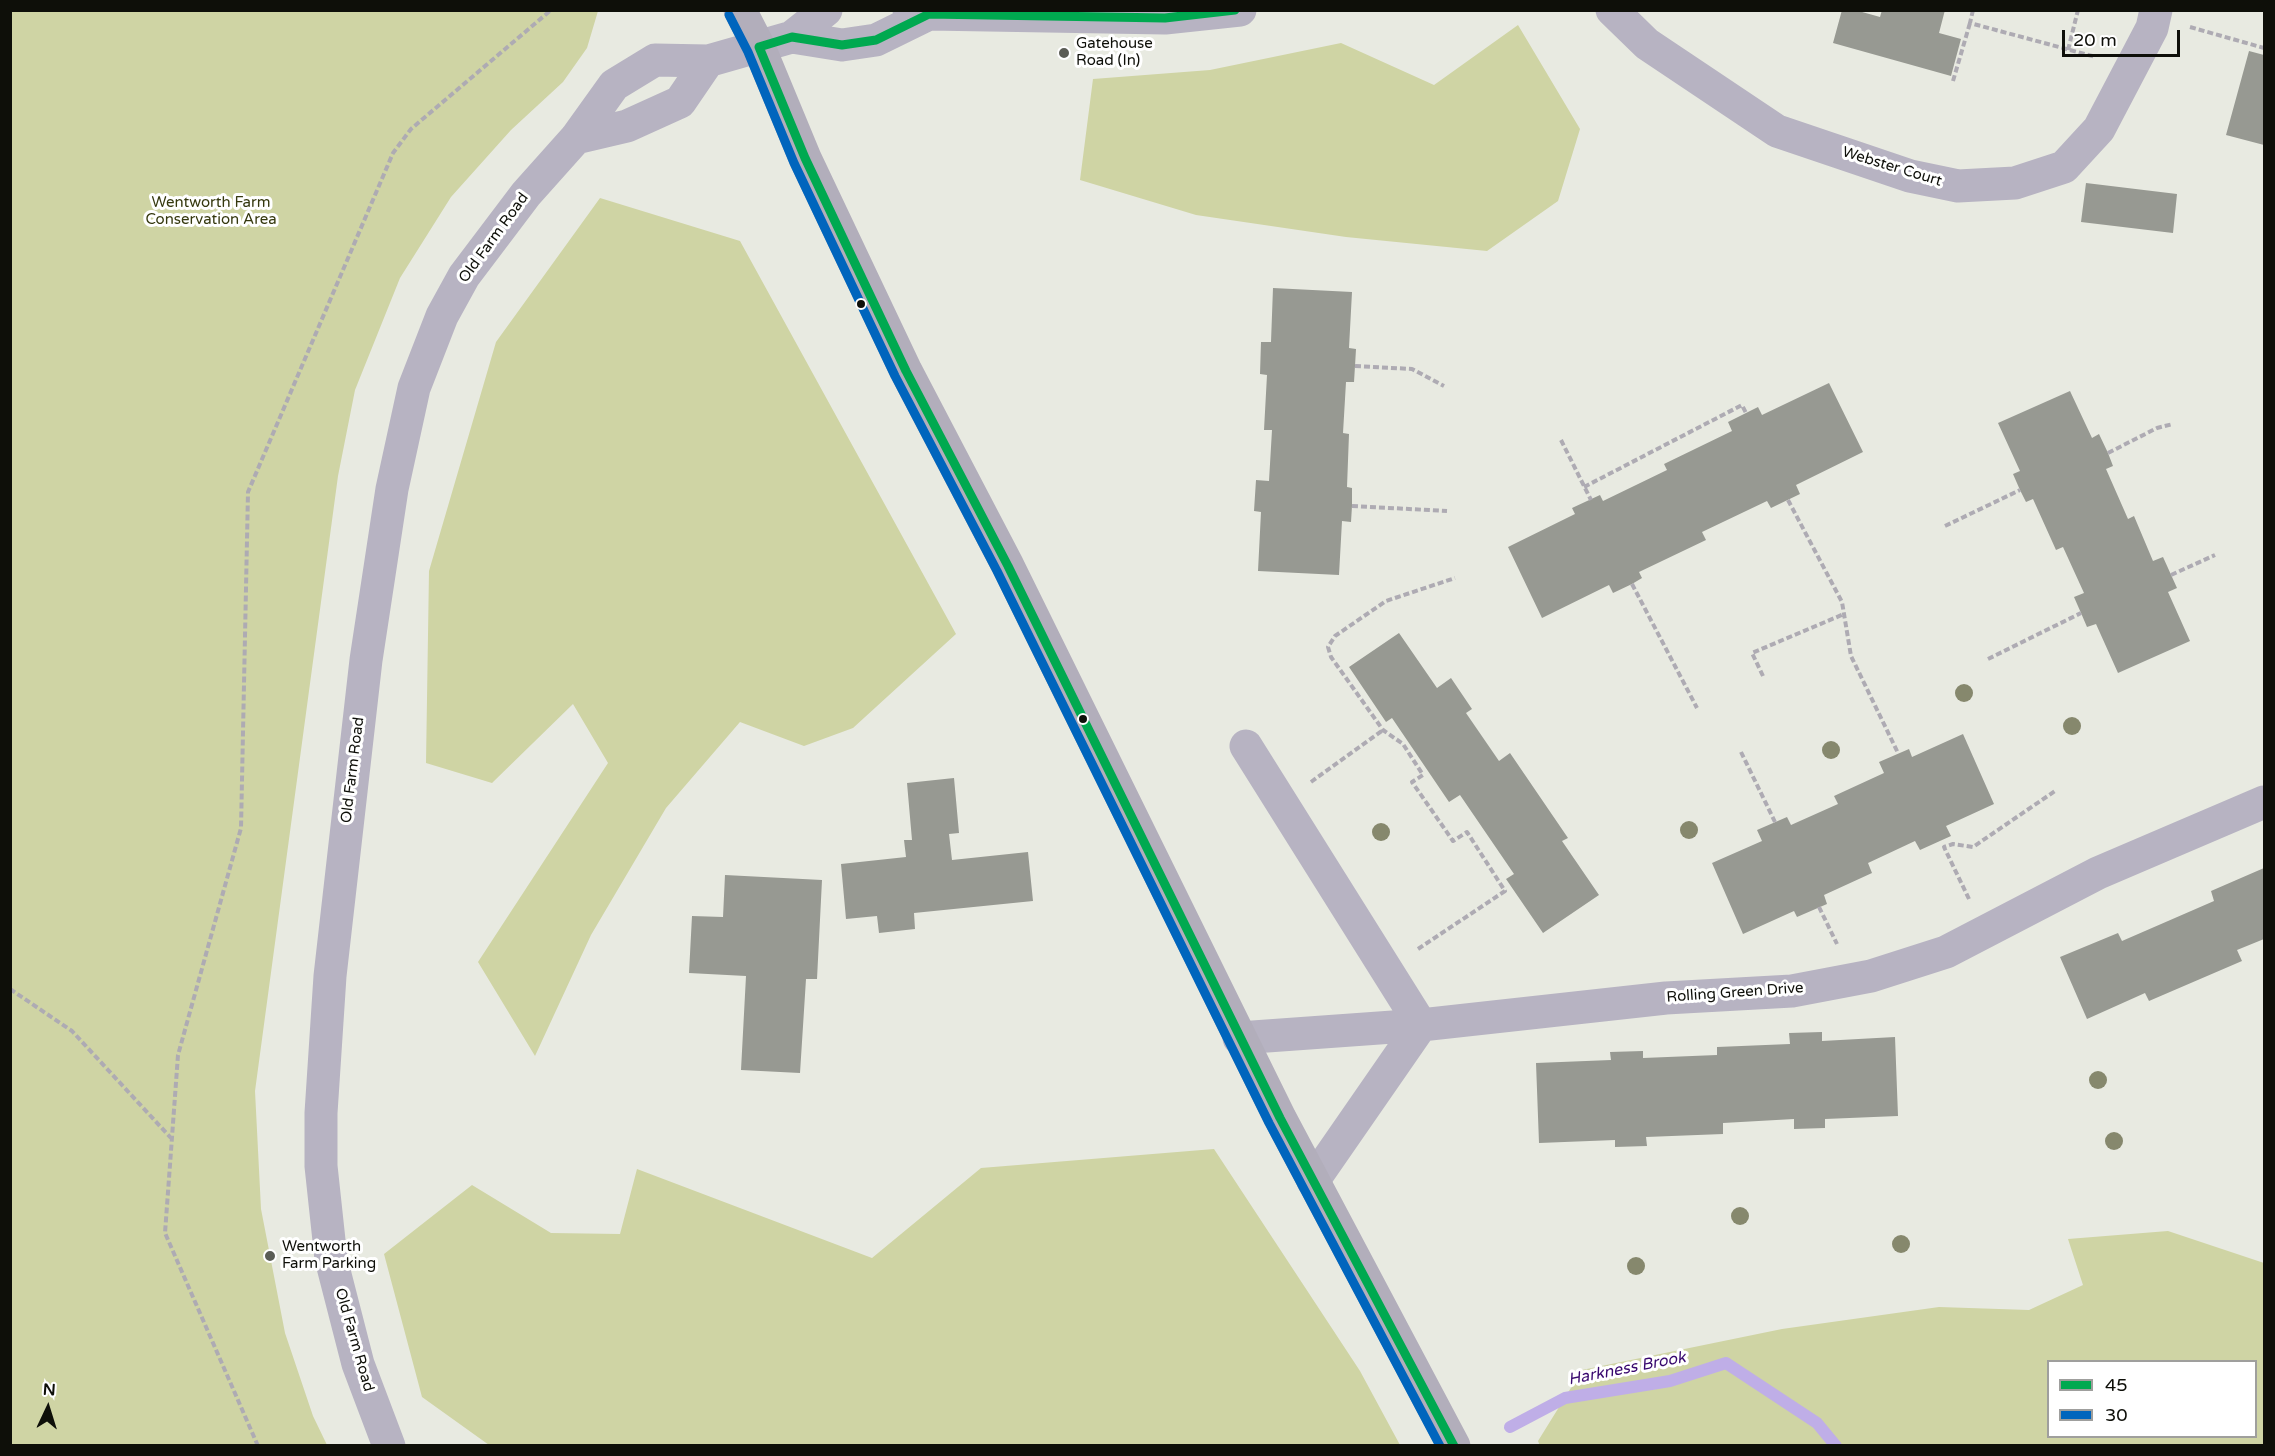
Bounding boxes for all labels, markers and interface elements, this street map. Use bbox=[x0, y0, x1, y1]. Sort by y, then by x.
scale bar bbox=[2065, 18, 2184, 56]
text: 20 m bbox=[2073, 29, 2117, 51]
place label: Gatehouse Road (In) bbox=[1076, 35, 1153, 70]
marker: Gatehouse Road (In) bbox=[1057, 46, 1071, 60]
street label: Webster Court bbox=[1840, 143, 1944, 191]
street label: Old Farm Road bbox=[455, 190, 533, 286]
park label: Wentworth Farm Conservation Area bbox=[145, 194, 277, 229]
unlabelled marker bbox=[855, 298, 867, 310]
unlabelled marker bbox=[1077, 713, 1089, 725]
street label: Old Farm Road bbox=[338, 716, 368, 824]
street label: Rolling Green Drive bbox=[1666, 979, 1804, 1007]
place label: Wentworth Farm Parking bbox=[282, 1238, 376, 1273]
marker: Wentworth Farm Parking bbox=[263, 1249, 277, 1263]
street label: Old Farm Road bbox=[331, 1286, 377, 1394]
water label: Harkness Brook bbox=[1567, 1348, 1687, 1390]
legend bbox=[2047, 1360, 2257, 1438]
text: 45 bbox=[2105, 1374, 2128, 1396]
north arrow bbox=[18, 1378, 78, 1438]
text: N bbox=[42, 1380, 56, 1400]
text: 30 bbox=[2105, 1404, 2128, 1426]

